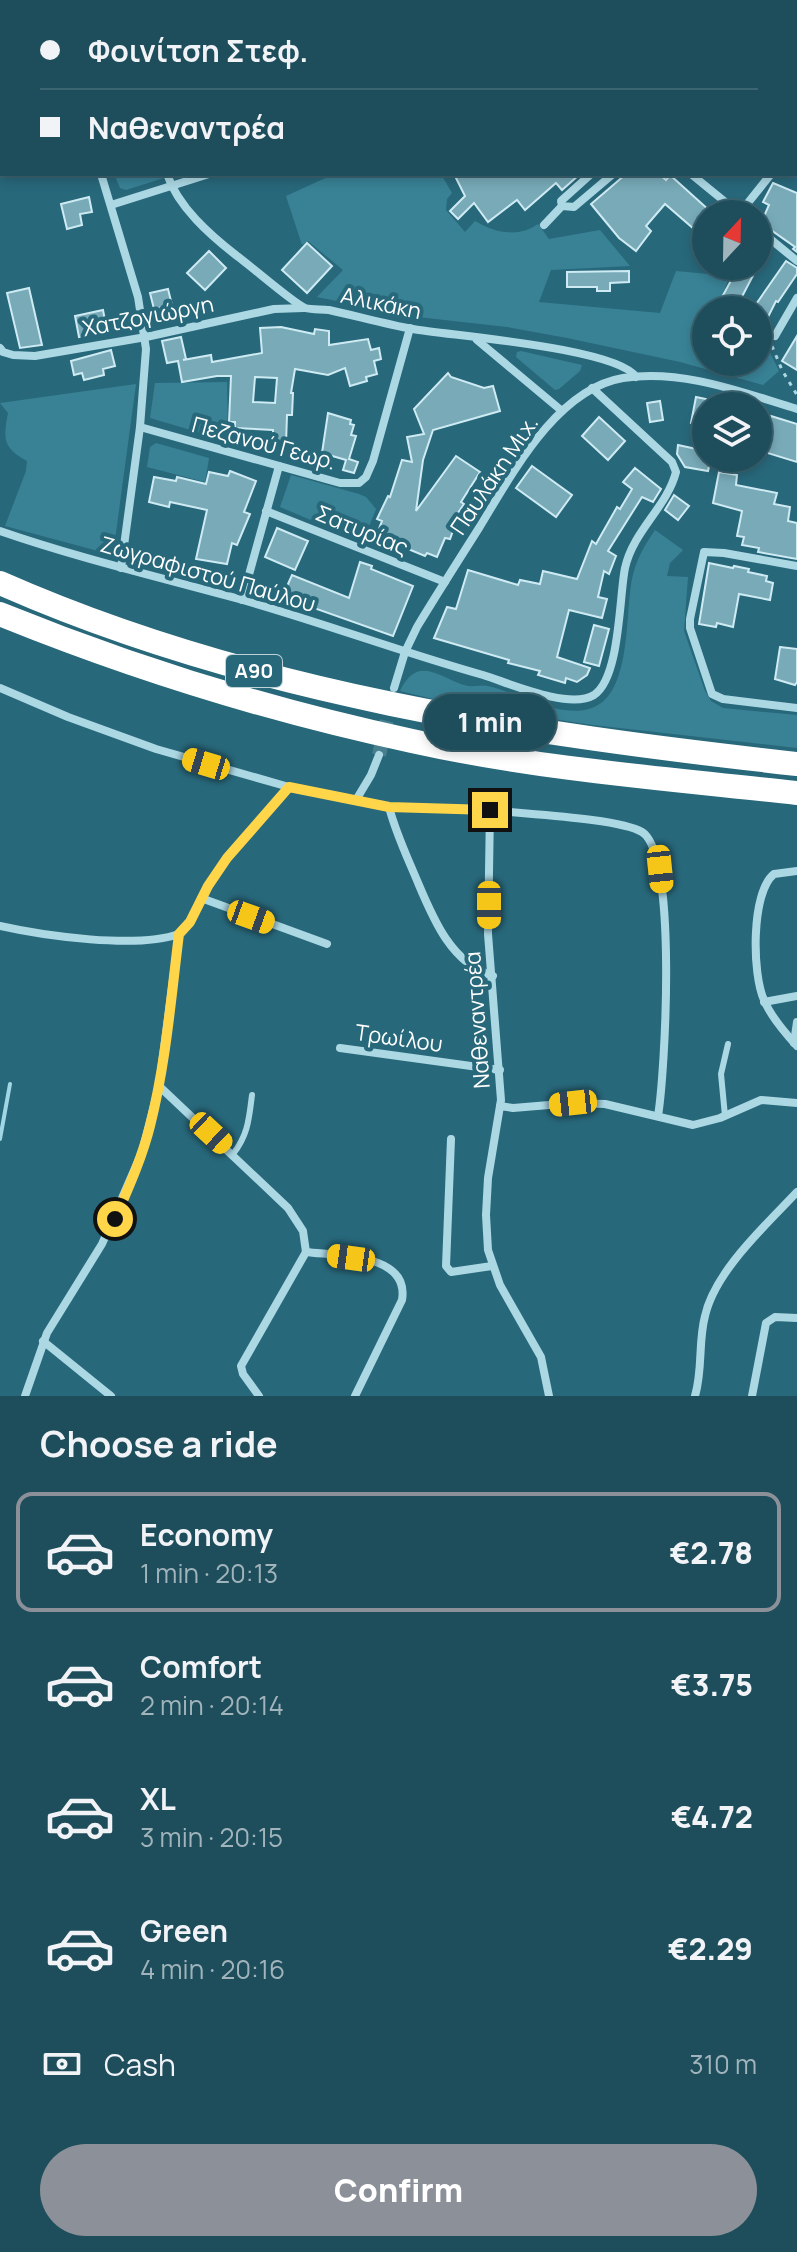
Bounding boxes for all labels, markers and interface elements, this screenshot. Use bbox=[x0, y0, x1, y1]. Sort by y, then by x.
text: Φοινίτση Στεφ. bbox=[88, 30, 308, 71]
text: Ναθεναντρέα bbox=[88, 107, 285, 148]
north arrow bbox=[692, 200, 772, 280]
map controls bbox=[692, 200, 772, 472]
street label: Αλικάκη bbox=[338, 280, 424, 326]
street label: Χατζογιώργη bbox=[80, 289, 216, 343]
button: locate bbox=[692, 296, 772, 376]
button: layers bbox=[692, 392, 772, 472]
street label: Πεζανού Γεωρ. bbox=[189, 409, 339, 477]
street label: Παυλάκη Μιχ. bbox=[443, 410, 545, 540]
street label: Σατυρίας bbox=[311, 498, 413, 562]
street label: Ζωγραφιστού Παύλου bbox=[97, 529, 319, 619]
road number: Α90 bbox=[226, 655, 282, 687]
callout: 1 min bbox=[424, 694, 556, 750]
text: 1 min bbox=[457, 704, 523, 740]
car bbox=[180, 746, 232, 782]
route end bbox=[472, 792, 508, 828]
car bbox=[646, 844, 674, 894]
car bbox=[477, 881, 501, 929]
car bbox=[224, 898, 278, 936]
street label: Ναθεναντρέα bbox=[457, 950, 497, 1090]
street label: Τρωίλου bbox=[353, 1017, 445, 1059]
car bbox=[548, 1089, 598, 1117]
car bbox=[185, 1108, 237, 1158]
route start bbox=[97, 1201, 133, 1237]
car bbox=[326, 1243, 376, 1273]
text: Choose a ride bbox=[40, 1419, 278, 1468]
text: Economy bbox=[140, 1514, 273, 1555]
icon: car bbox=[44, 1516, 116, 1588]
text: €2.78 bbox=[669, 1532, 753, 1573]
text: 1 min · 20:13 bbox=[140, 1555, 278, 1591]
text: Comfort bbox=[140, 1646, 262, 1687]
icon: car bbox=[44, 1648, 116, 1720]
text: €3.75 bbox=[671, 1664, 753, 1705]
text: 2 min · 20:14 bbox=[140, 1687, 284, 1723]
text: XL bbox=[140, 1778, 176, 1819]
icon: car bbox=[44, 1780, 116, 1852]
text: €4.72 bbox=[671, 1796, 753, 1837]
text: 3 min · 20:15 bbox=[140, 1819, 283, 1855]
text: Green bbox=[140, 1910, 228, 1951]
icon: car bbox=[44, 1912, 116, 1984]
text: €2.29 bbox=[668, 1928, 753, 1969]
text: 4 min · 20:16 bbox=[140, 1951, 285, 1987]
icon: cash bbox=[40, 2042, 84, 2086]
text: Cash bbox=[104, 2044, 176, 2085]
text: 310 m bbox=[689, 2046, 757, 2082]
button: Confirm bbox=[40, 2144, 757, 2236]

